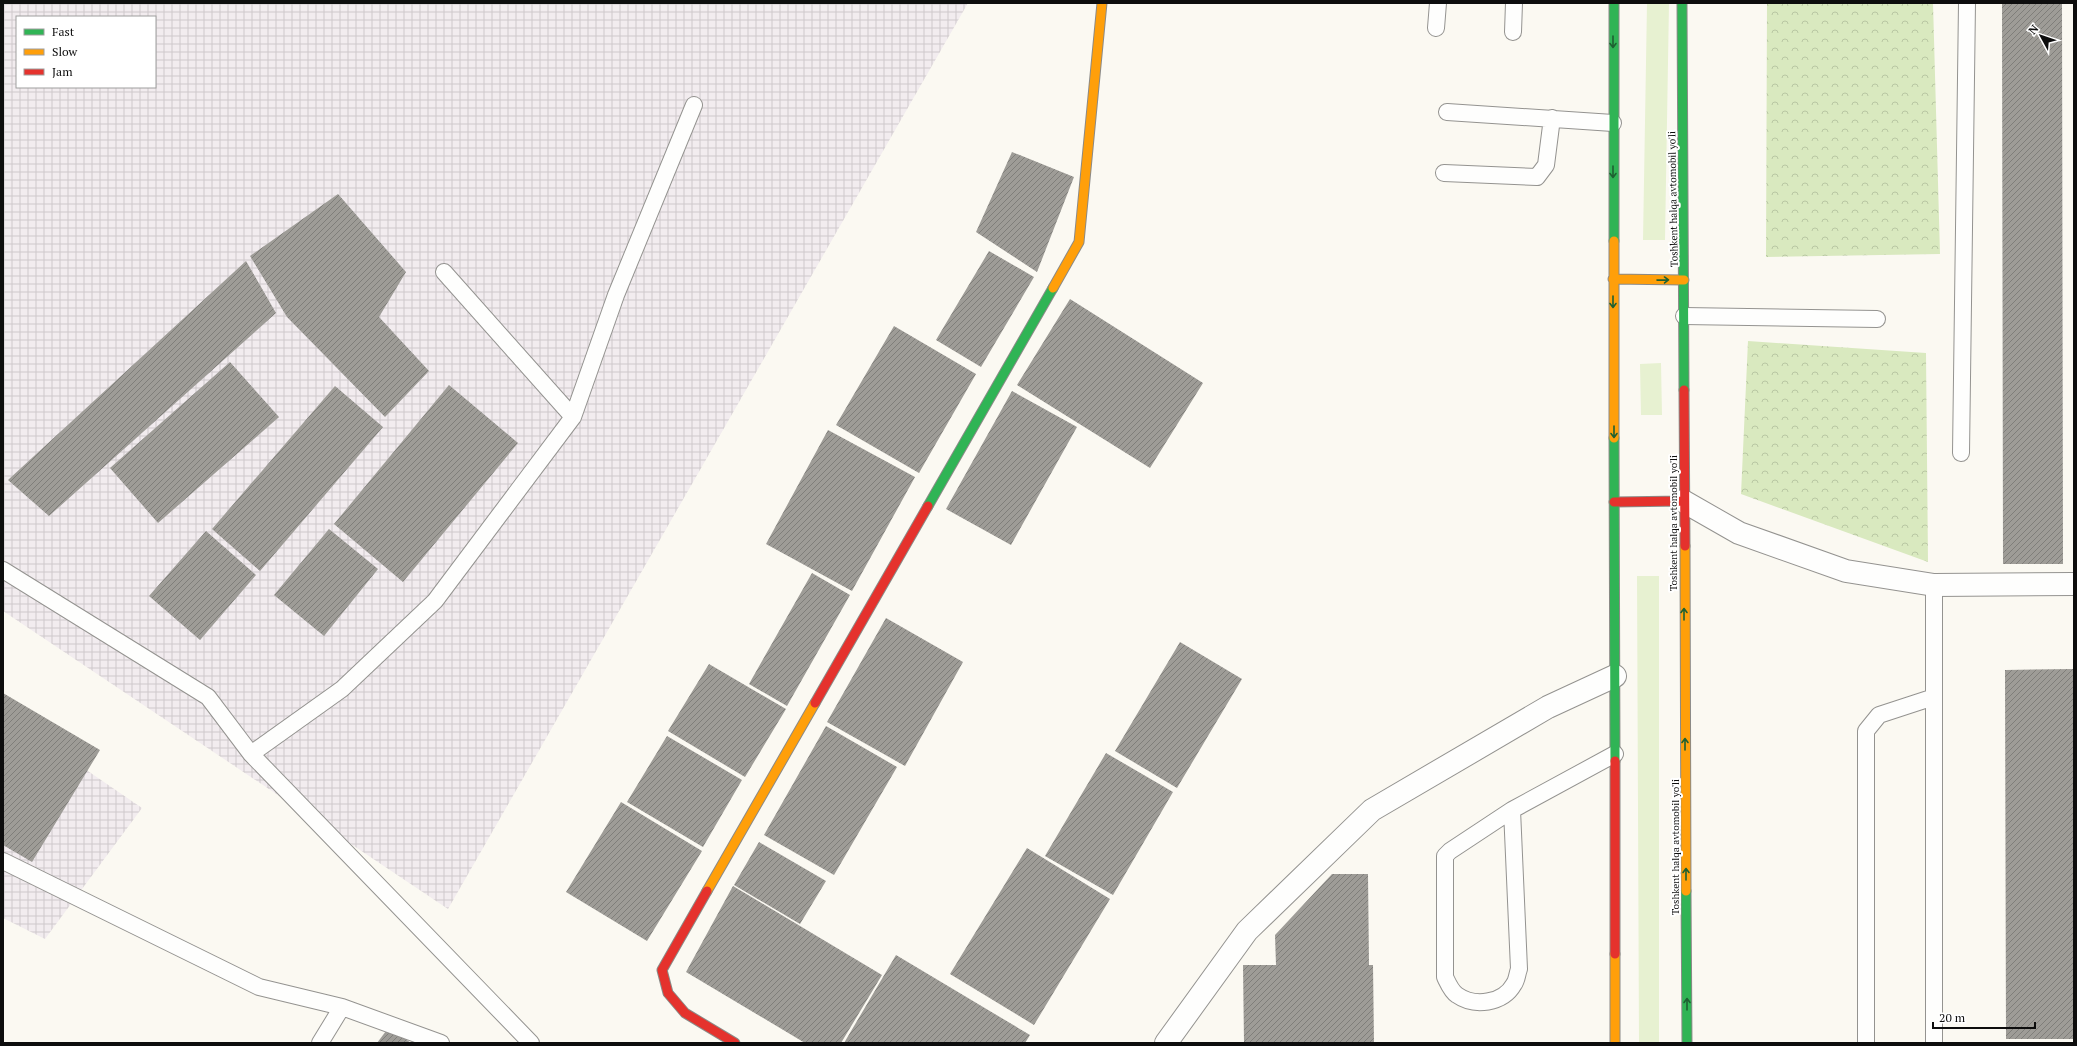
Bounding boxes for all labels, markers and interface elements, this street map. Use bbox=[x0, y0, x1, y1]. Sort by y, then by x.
legend bbox=[16, 16, 156, 88]
north arrow bbox=[2021, 16, 2061, 56]
text: N bbox=[2025, 21, 2042, 37]
text: Fast bbox=[52, 24, 75, 39]
one-way arrow bbox=[1609, 35, 1617, 48]
text: Slow bbox=[52, 44, 78, 59]
text: Jam bbox=[52, 64, 73, 79]
street label: Toshkent halqa avtomobil yo'li bbox=[1665, 131, 1681, 267]
one-way arrow bbox=[1609, 165, 1617, 178]
one-way arrow bbox=[1656, 276, 1669, 284]
one-way arrow bbox=[1609, 295, 1617, 308]
one-way arrow bbox=[1610, 425, 1618, 438]
street label: Toshkent halqa avtomobil yo'li bbox=[1667, 455, 1680, 591]
one-way arrow bbox=[1680, 608, 1688, 621]
one-way arrow bbox=[1681, 738, 1689, 751]
street label: Toshkent halqa avtomobil yo'li bbox=[1669, 779, 1682, 915]
one-way arrow bbox=[1682, 868, 1690, 881]
one-way arrow bbox=[1683, 998, 1691, 1011]
scale bar bbox=[1933, 1004, 2035, 1030]
text: 20 m bbox=[1939, 1010, 1966, 1025]

